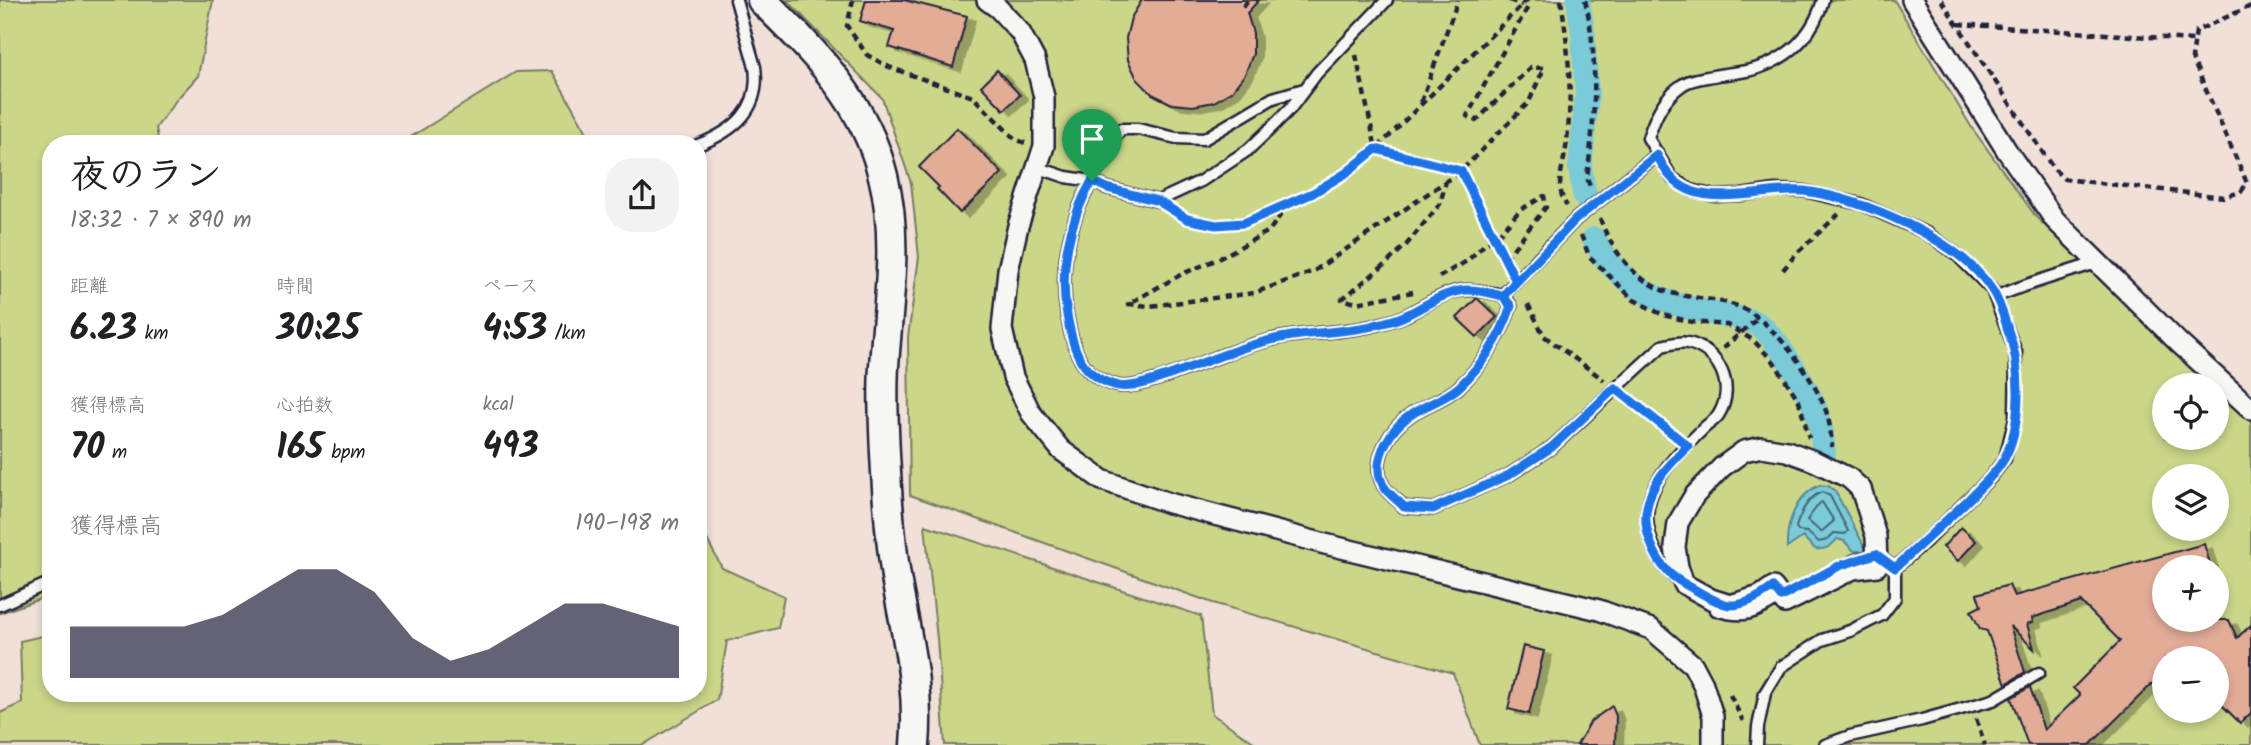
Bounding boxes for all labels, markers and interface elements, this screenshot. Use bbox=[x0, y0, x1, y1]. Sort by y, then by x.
pin bbox=[1062, 109, 1122, 181]
icon: arrive bbox=[1073, 120, 1111, 158]
text: 夜のラン bbox=[70, 147, 222, 207]
button: share bbox=[605, 158, 679, 232]
text: 18:32 · 7 × 890 m bbox=[70, 203, 252, 239]
text: 距離 bbox=[70, 272, 108, 302]
text: 時間 bbox=[276, 272, 314, 302]
text: ペース bbox=[483, 272, 539, 302]
text: 6.23 bbox=[70, 302, 137, 358]
text: 30:25 bbox=[276, 302, 360, 358]
text: 4:53 bbox=[483, 302, 547, 358]
text: km bbox=[137, 319, 168, 349]
text: /km bbox=[547, 319, 586, 349]
map controls bbox=[2152, 373, 2229, 723]
button: locate bbox=[2152, 373, 2229, 450]
text: kcal bbox=[483, 390, 514, 420]
text: 獲得標高 bbox=[70, 391, 146, 421]
text: 心拍数 bbox=[276, 391, 333, 421]
text: 493 bbox=[483, 420, 539, 476]
text: 70 bbox=[70, 421, 104, 477]
text: 165 bbox=[276, 421, 324, 477]
text: m bbox=[104, 438, 127, 468]
text: bpm bbox=[324, 438, 365, 468]
button: layers bbox=[2152, 464, 2229, 541]
text: 190–198 m bbox=[575, 506, 679, 542]
text: 獲得標高 bbox=[70, 509, 162, 545]
button: + bbox=[2152, 555, 2229, 632]
button: − bbox=[2152, 646, 2229, 723]

